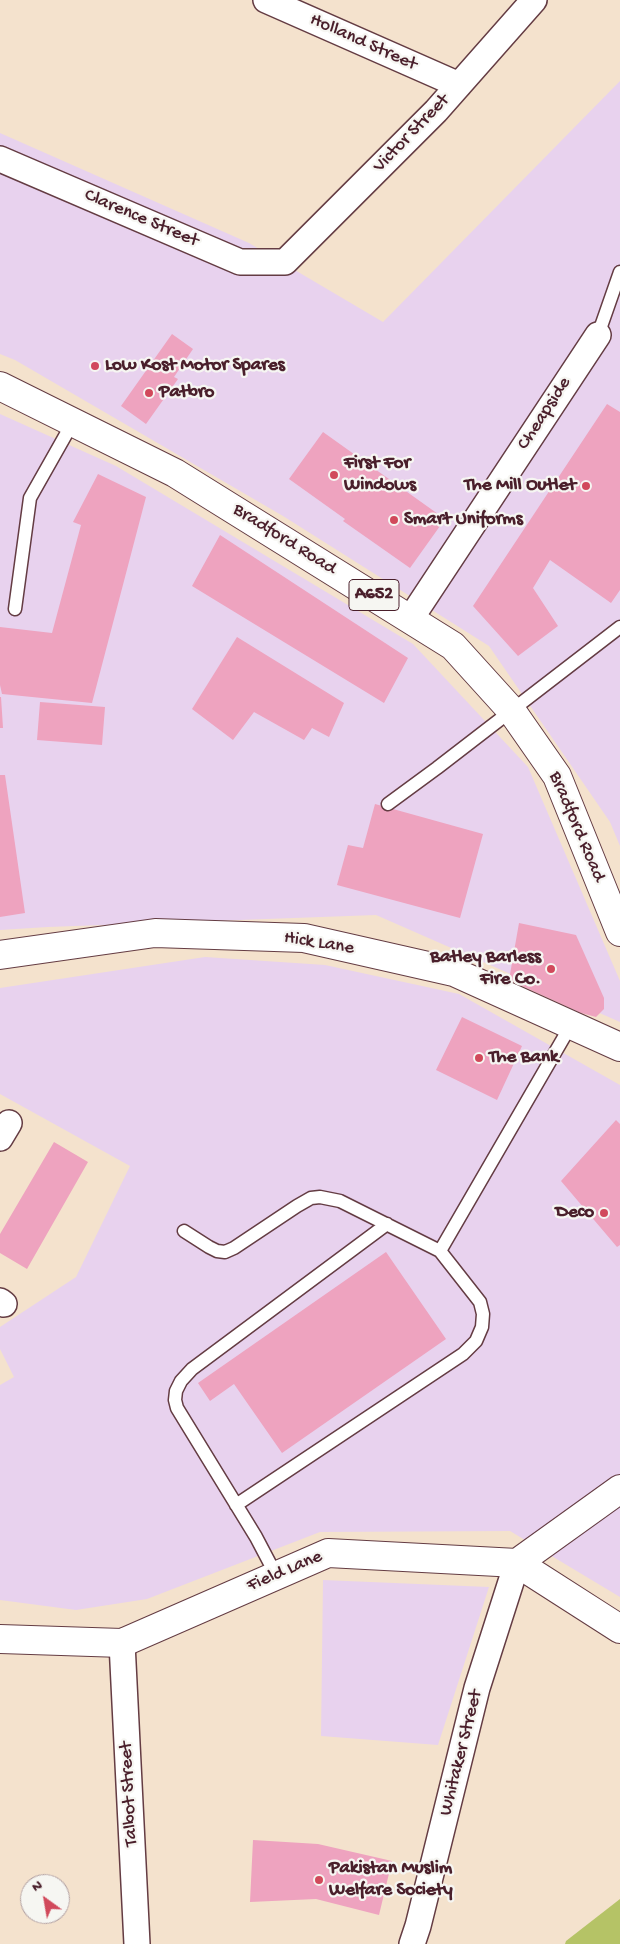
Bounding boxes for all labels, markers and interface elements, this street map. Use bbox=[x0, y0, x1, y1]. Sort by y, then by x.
street label: Holland Street bbox=[306, 9, 420, 77]
street label: Victor Street bbox=[369, 90, 455, 178]
street label: Clarence Street bbox=[80, 185, 202, 253]
place label: Low Kost Motor Spares bbox=[105, 355, 285, 377]
marker: Low Kost Motor Spares bbox=[89, 360, 101, 372]
street label: Cheapside bbox=[513, 373, 577, 455]
place label: Patbro bbox=[159, 382, 214, 404]
marker: Patbro bbox=[143, 387, 155, 399]
place label: First For Windows bbox=[344, 453, 416, 497]
marker: First For Windows bbox=[328, 469, 340, 481]
place label: The Mill Outlet bbox=[464, 475, 576, 497]
marker: The Mill Outlet bbox=[580, 480, 592, 492]
street label: Bradford Road bbox=[228, 499, 340, 581]
place label: Smart Uniforms bbox=[404, 509, 523, 531]
marker: Smart Uniforms bbox=[388, 514, 400, 526]
road number: A652 bbox=[349, 580, 399, 610]
street label: Bradford Road bbox=[543, 768, 609, 886]
street label: Hick Lane bbox=[282, 927, 356, 961]
place label: Batley Barless Fire Co. bbox=[430, 947, 541, 991]
marker: Batley Barless Fire Co. bbox=[545, 963, 557, 975]
place label: The Bank bbox=[489, 1047, 559, 1069]
marker: The Bank bbox=[473, 1052, 485, 1064]
place label: Deco bbox=[555, 1202, 594, 1224]
marker: Deco bbox=[598, 1207, 610, 1219]
street label: Field Lane bbox=[244, 1546, 326, 1598]
street label: Whitaker Street bbox=[435, 1688, 489, 1818]
street label: Talbot Street bbox=[116, 1741, 144, 1847]
place label: Pakistan Muslim Welfare Society bbox=[329, 1858, 453, 1902]
north arrow bbox=[20, 1874, 70, 1924]
marker: Pakistan Muslim Welfare Society bbox=[313, 1874, 325, 1886]
text: N bbox=[29, 1877, 46, 1896]

